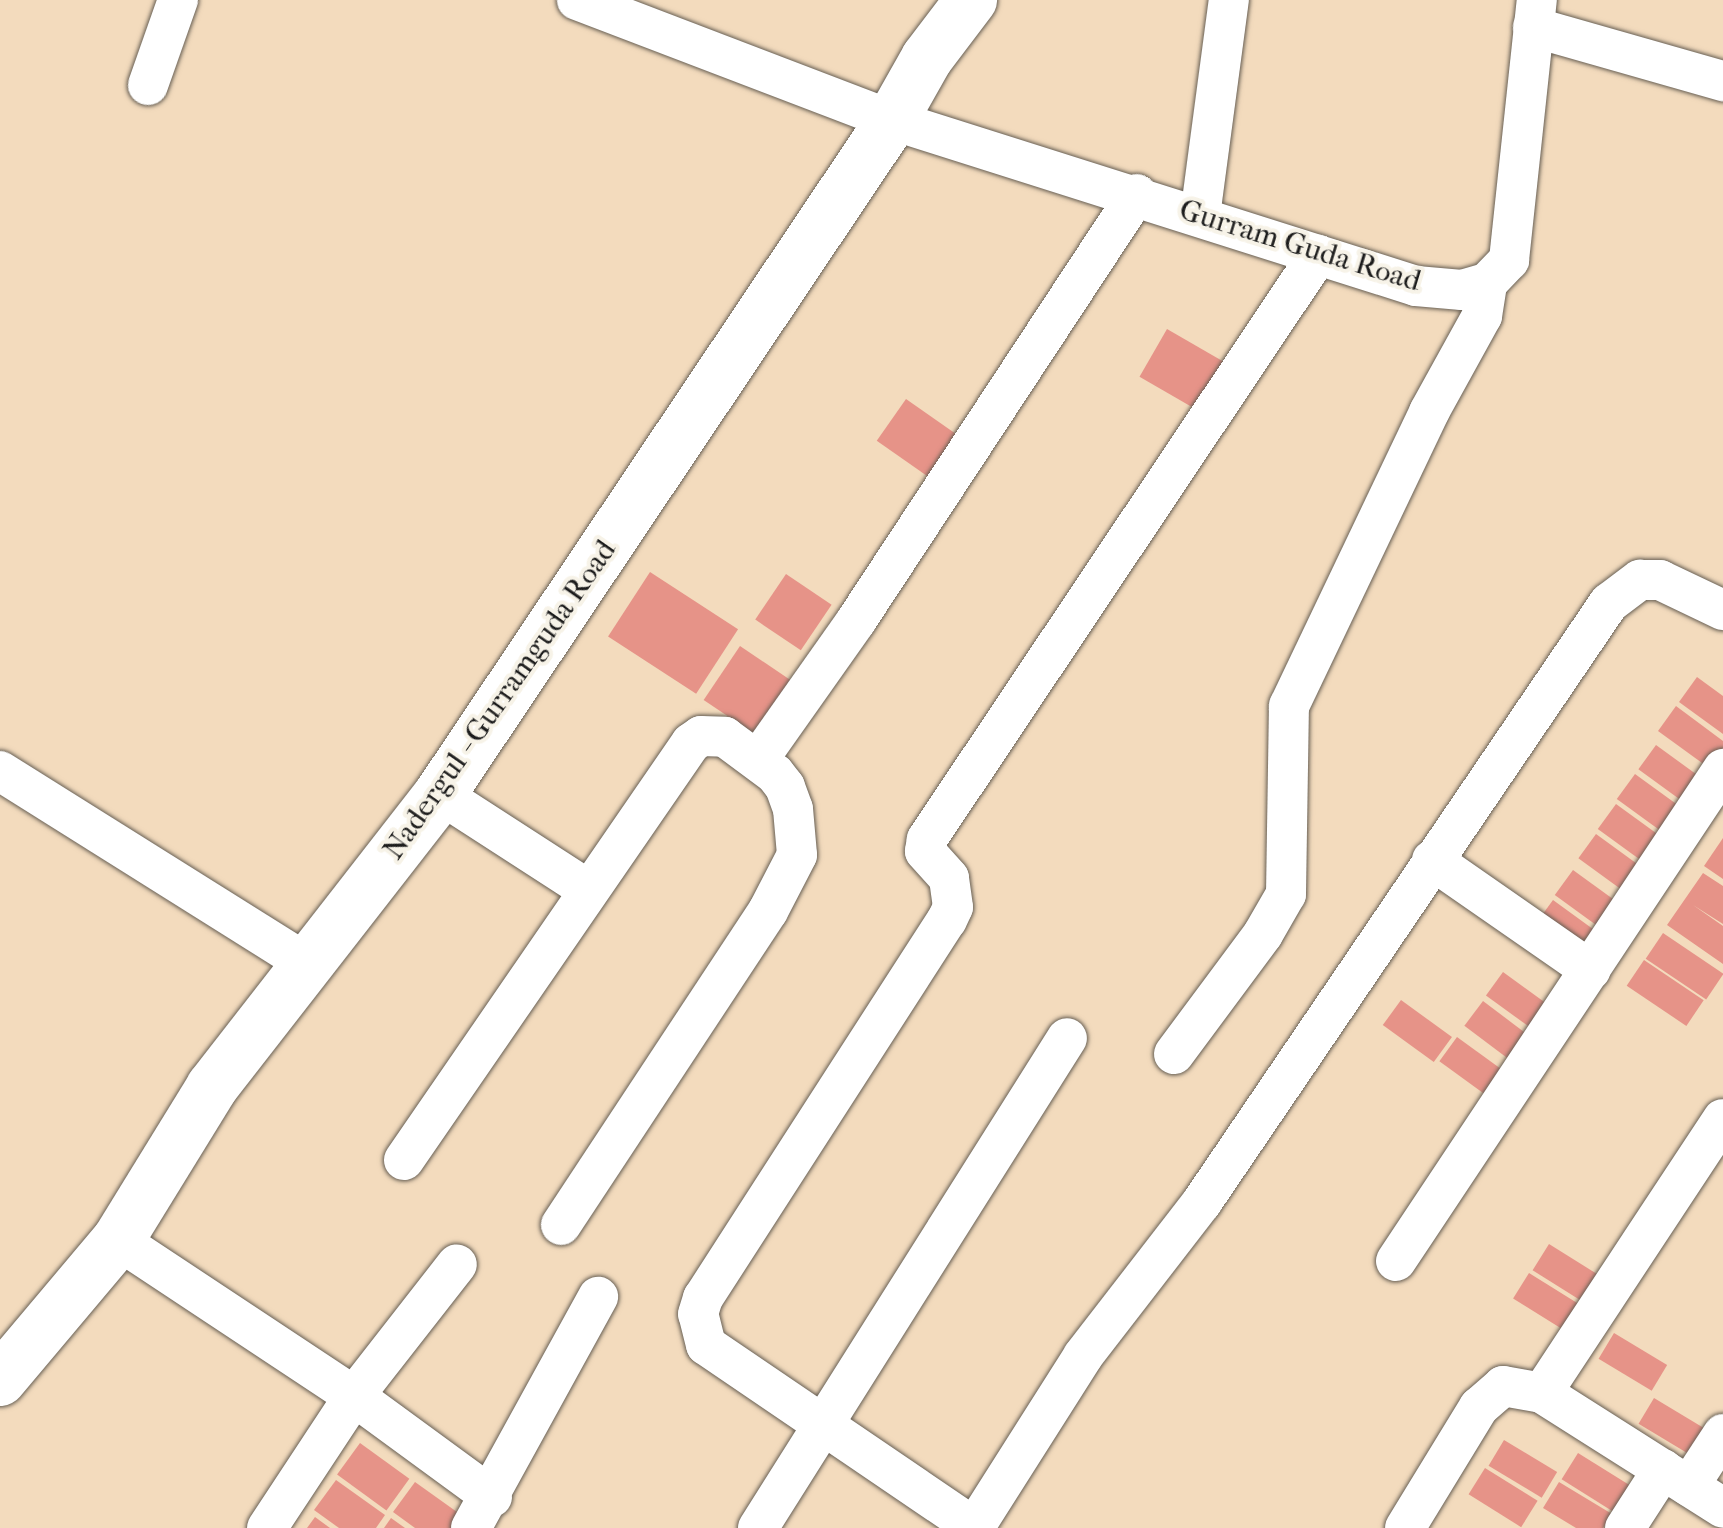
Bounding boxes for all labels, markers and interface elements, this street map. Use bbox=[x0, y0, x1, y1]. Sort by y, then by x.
street label: Gurram Guda Road bbox=[1175, 192, 1425, 300]
street label: Nadergul - Gurramguda Road bbox=[376, 533, 624, 867]

